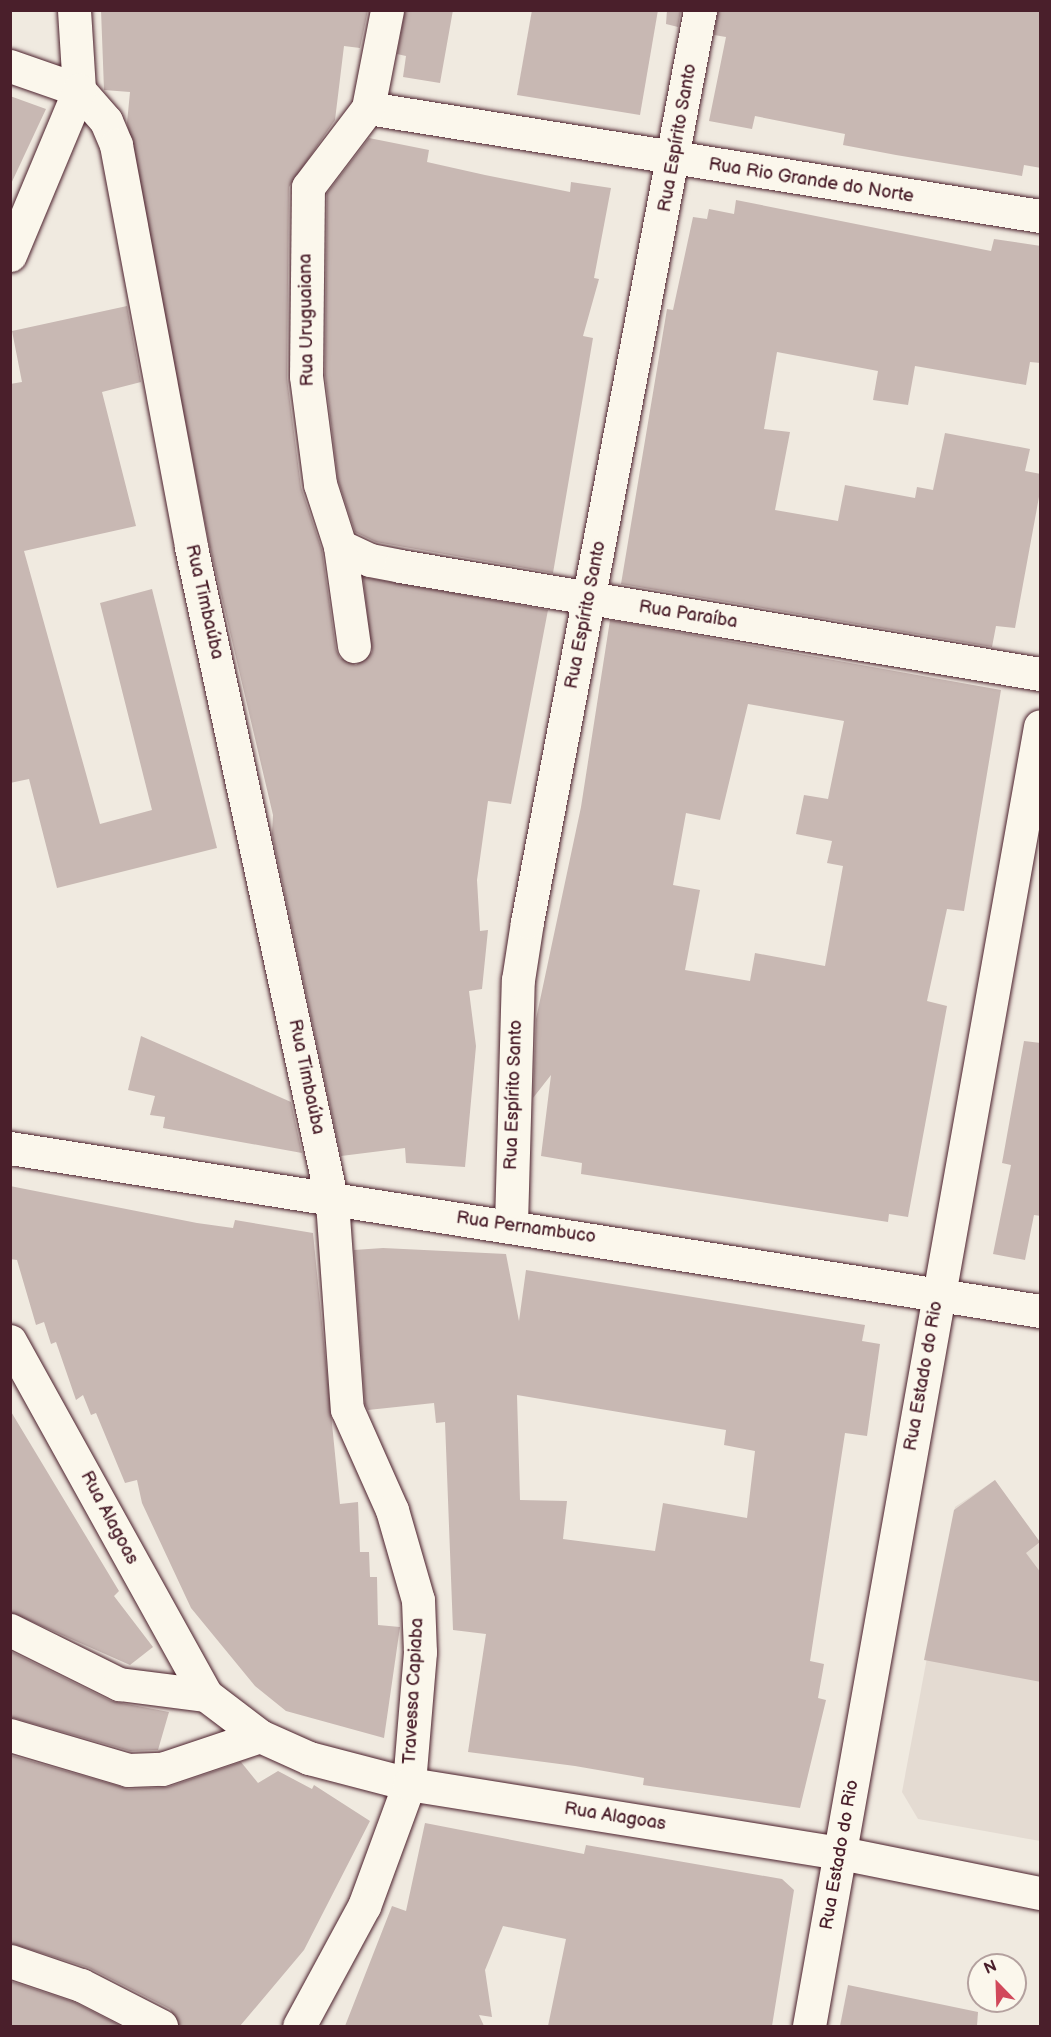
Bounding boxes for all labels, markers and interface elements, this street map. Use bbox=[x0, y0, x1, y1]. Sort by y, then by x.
street label: Rua Espírito Santo bbox=[654, 62, 702, 214]
street label: Rua Rio Grande do Norte bbox=[707, 154, 915, 208]
street label: Rua Uruguaiana bbox=[295, 253, 319, 387]
street label: Rua Espírito Santo bbox=[561, 539, 611, 691]
street label: Rua Timbaúba bbox=[180, 542, 228, 662]
street label: Rua Paraíba bbox=[637, 597, 739, 633]
street label: Rua Timbaúba bbox=[283, 1017, 329, 1137]
street label: Rua Espírito Santo bbox=[501, 1019, 527, 1171]
street label: Rua Pernambuco bbox=[455, 1208, 597, 1248]
street label: Rua Estado do Rio bbox=[900, 1299, 948, 1453]
street label: Rua Alagoas bbox=[75, 1468, 143, 1568]
street label: Travessa Capiaba bbox=[399, 1617, 429, 1765]
street label: Rua Estado do Rio bbox=[816, 1778, 864, 1932]
street label: Rua Alagoas bbox=[563, 1798, 667, 1836]
north arrow bbox=[967, 1953, 1027, 2013]
text: N bbox=[981, 1957, 1000, 1979]

